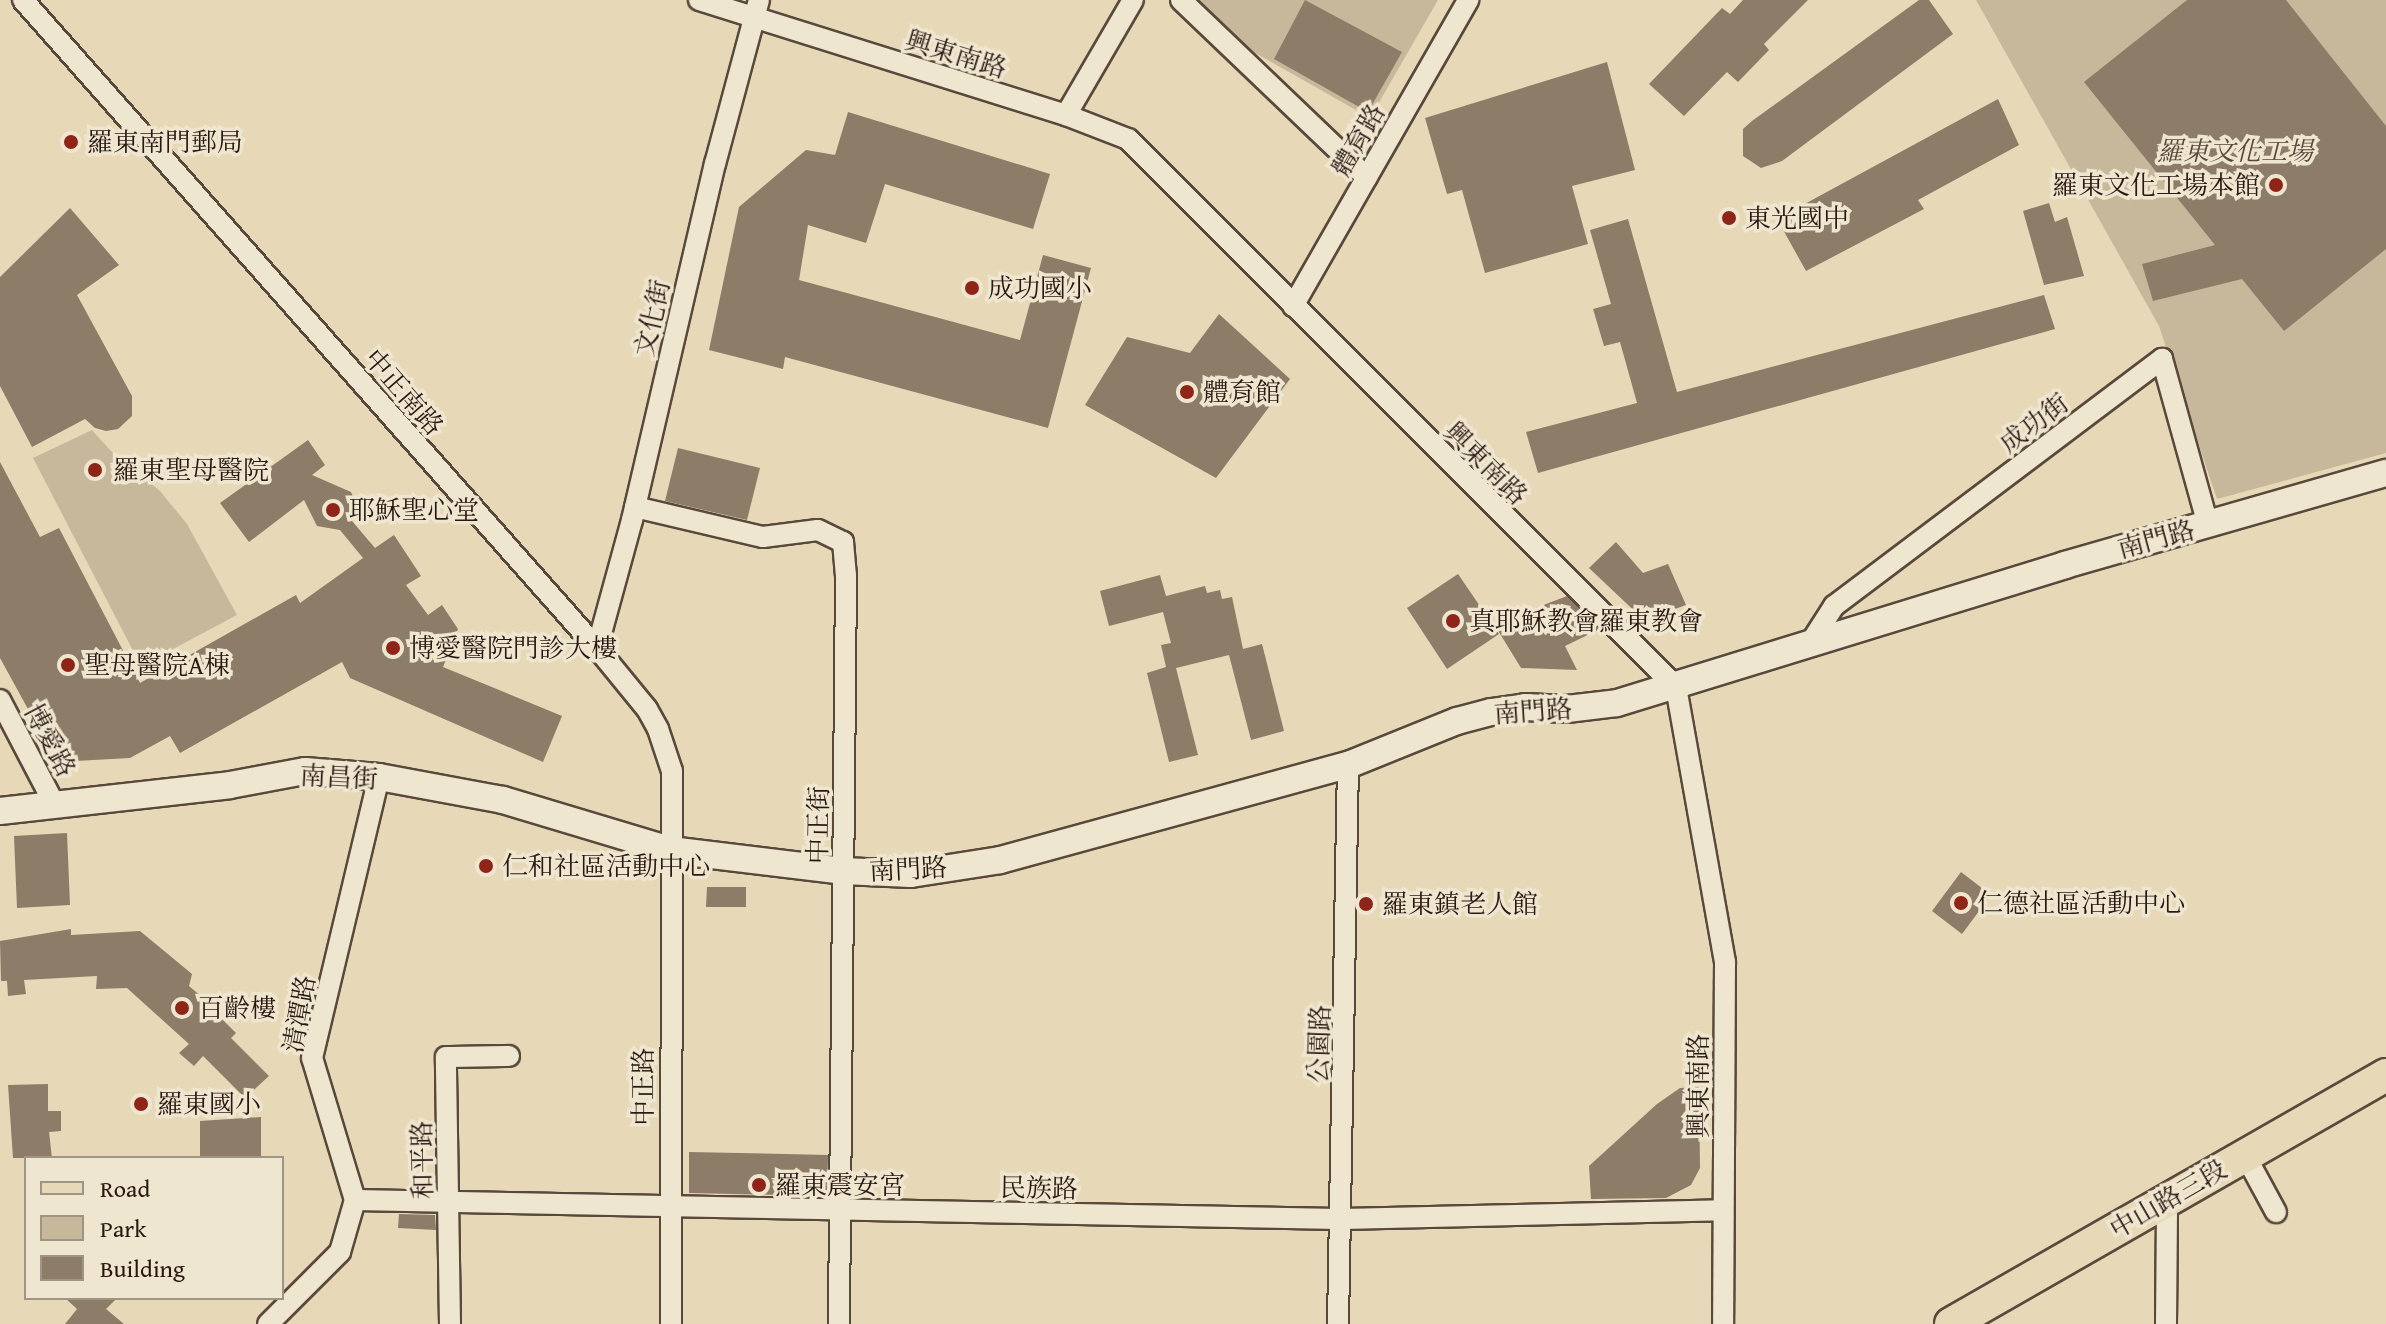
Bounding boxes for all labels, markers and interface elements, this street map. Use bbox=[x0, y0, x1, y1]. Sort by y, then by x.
street label: 興東南路 bbox=[902, 24, 1010, 84]
street label: 體育路 bbox=[1325, 98, 1391, 182]
place label: 羅東南門郵局 bbox=[87, 126, 243, 158]
marker: 羅東南門郵局 bbox=[62, 133, 80, 151]
park label: 羅東文化工場 bbox=[2157, 135, 2313, 167]
place label: 羅東文化工場本館 bbox=[2052, 169, 2260, 201]
marker: 羅東文化工場本館 bbox=[2267, 176, 2285, 194]
place label: 東光國中 bbox=[1745, 202, 1849, 234]
marker: 東光國中 bbox=[1720, 209, 1738, 227]
place label: 成功國小 bbox=[988, 272, 1092, 304]
street label: 文化街 bbox=[628, 276, 676, 360]
marker: 成功國小 bbox=[963, 279, 981, 297]
street label: 中正南路 bbox=[358, 343, 450, 441]
place label: 體育館 bbox=[1203, 376, 1281, 408]
marker: 體育館 bbox=[1178, 383, 1196, 401]
street label: 成功街 bbox=[1993, 387, 2075, 459]
street label: 興東南路 bbox=[1438, 415, 1534, 511]
place label: 羅東聖母醫院 bbox=[113, 454, 269, 486]
marker: 羅東聖母醫院 bbox=[84, 459, 106, 481]
place label: 耶穌聖心堂 bbox=[349, 494, 479, 526]
marker: 耶穌聖心堂 bbox=[324, 501, 342, 519]
street label: 南門路 bbox=[2114, 514, 2198, 564]
place label: 真耶穌教會羅東教會 bbox=[1469, 605, 1703, 637]
marker: 真耶穌教會羅東教會 bbox=[1444, 612, 1462, 630]
place label: 博愛醫院門診大樓 bbox=[409, 632, 617, 664]
marker: 博愛醫院門診大樓 bbox=[384, 639, 402, 657]
place label: 聖母醫院A棟 bbox=[84, 649, 230, 681]
marker: 聖母醫院A棟 bbox=[59, 656, 77, 674]
street label: 南門路 bbox=[1493, 693, 1573, 729]
street label: 博愛路 bbox=[18, 698, 82, 782]
street label: 南昌街 bbox=[299, 759, 379, 795]
street label: 中正街 bbox=[802, 786, 834, 864]
place label: 仁和社區活動中心 bbox=[502, 850, 710, 882]
street label: 南門路 bbox=[868, 851, 948, 887]
marker: 仁和社區活動中心 bbox=[477, 857, 495, 875]
place label: 仁德社區活動中心 bbox=[1977, 887, 2185, 919]
place label: 羅東鎮老人館 bbox=[1382, 888, 1538, 920]
marker: 仁德社區活動中心 bbox=[1952, 894, 1970, 912]
marker: 羅東鎮老人館 bbox=[1357, 895, 1375, 913]
street label: 清潭路 bbox=[277, 973, 321, 1055]
place label: 百齡樓 bbox=[198, 992, 276, 1024]
marker: 百齡樓 bbox=[173, 999, 191, 1017]
street label: 公園路 bbox=[1302, 1004, 1336, 1084]
street label: 興東南路 bbox=[1682, 1034, 1714, 1138]
street label: 中正路 bbox=[627, 1048, 659, 1126]
place label: 羅東國小 bbox=[157, 1088, 261, 1120]
marker: 羅東國小 bbox=[132, 1095, 150, 1113]
street label: 和平路 bbox=[406, 1121, 438, 1199]
street label: 中山路三段 bbox=[2104, 1153, 2232, 1245]
legend bbox=[24, 1156, 284, 1300]
place label: 羅東震安宮 bbox=[775, 1169, 905, 1201]
text: Road bbox=[100, 1171, 150, 1206]
street label: 民族路 bbox=[1000, 1172, 1078, 1204]
marker: 羅東震安宮 bbox=[750, 1176, 768, 1194]
text: Park bbox=[100, 1211, 146, 1246]
text: Building bbox=[100, 1251, 185, 1286]

